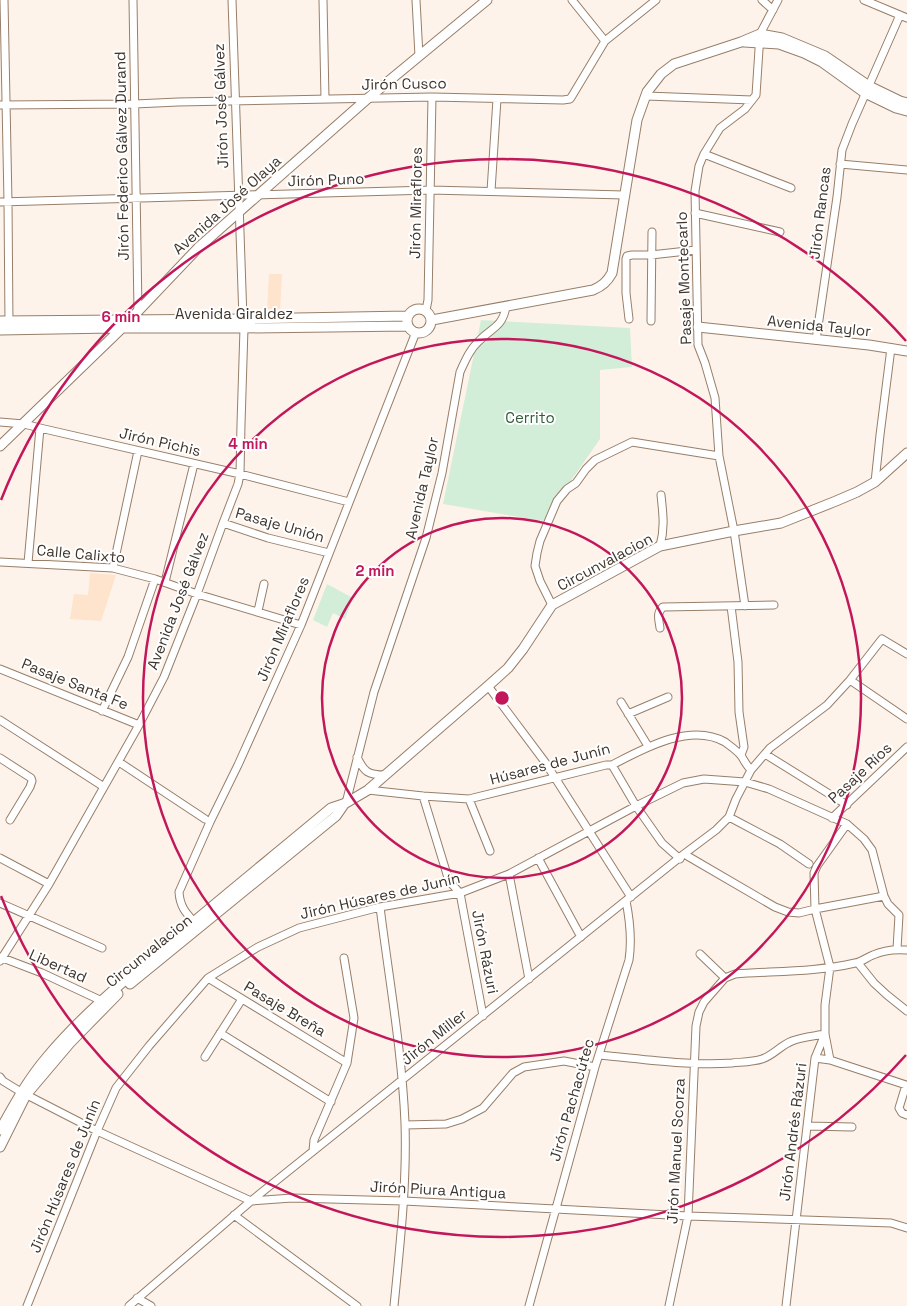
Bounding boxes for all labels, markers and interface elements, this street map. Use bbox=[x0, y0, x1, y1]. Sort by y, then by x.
street label: Jirón José Gálvez bbox=[209, 43, 232, 169]
street label: Jirón Federico Gálvez Durand bbox=[110, 51, 133, 261]
street label: Jirón Cusco bbox=[361, 73, 447, 94]
street label: Jirón Miraflores bbox=[405, 147, 426, 259]
street label: Avenida José Olaya bbox=[169, 151, 285, 258]
street label: Jirón Rancas bbox=[804, 166, 835, 260]
street label: Jirón Puno bbox=[287, 169, 365, 190]
street label: Pasaje Montecarlo bbox=[672, 211, 695, 345]
street label: Avenida Giraldez bbox=[175, 304, 293, 323]
text: 6 min bbox=[101, 307, 141, 326]
street label: Avenida Taylor bbox=[766, 311, 872, 340]
park label: Cerrito bbox=[505, 408, 555, 427]
street label: Jirón Pichis bbox=[118, 423, 203, 460]
text: 4 min bbox=[228, 434, 268, 453]
street label: Avenida Taylor bbox=[401, 435, 443, 541]
street label: Pasaje Unión bbox=[233, 503, 327, 546]
street label: Circunvalacion bbox=[554, 528, 656, 595]
street label: Avenida José Gálvez bbox=[143, 529, 213, 672]
street label: Calle Calixto bbox=[36, 540, 126, 567]
text: 2 min bbox=[356, 561, 394, 580]
street label: Jirón Miraflores bbox=[252, 574, 313, 684]
street label: Pasaje Santa Fe bbox=[19, 653, 131, 714]
centre of rings bbox=[493, 689, 511, 707]
street label: Húsares de Junín bbox=[488, 738, 612, 789]
street label: Pasaje Ríos bbox=[824, 738, 896, 807]
street label: Jirón Húsares de Junín bbox=[298, 868, 462, 923]
street label: Jirón Rázuri bbox=[468, 909, 503, 995]
street label: Circunvalacion bbox=[102, 910, 196, 991]
street label: Libertad bbox=[26, 944, 90, 987]
street label: Pasaje Breña bbox=[241, 977, 330, 1041]
street label: Jirón Miller bbox=[397, 1004, 471, 1069]
street label: Jirón Pachacútec bbox=[545, 1036, 598, 1163]
street label: Jirón Andrés Rázuri bbox=[775, 1062, 810, 1202]
street label: Jirón Manuel Scorza bbox=[662, 1077, 689, 1224]
street label: Jirón Húsares de Junín bbox=[25, 1096, 104, 1255]
street label: Jirón Piura Antigua bbox=[369, 1176, 507, 1203]

